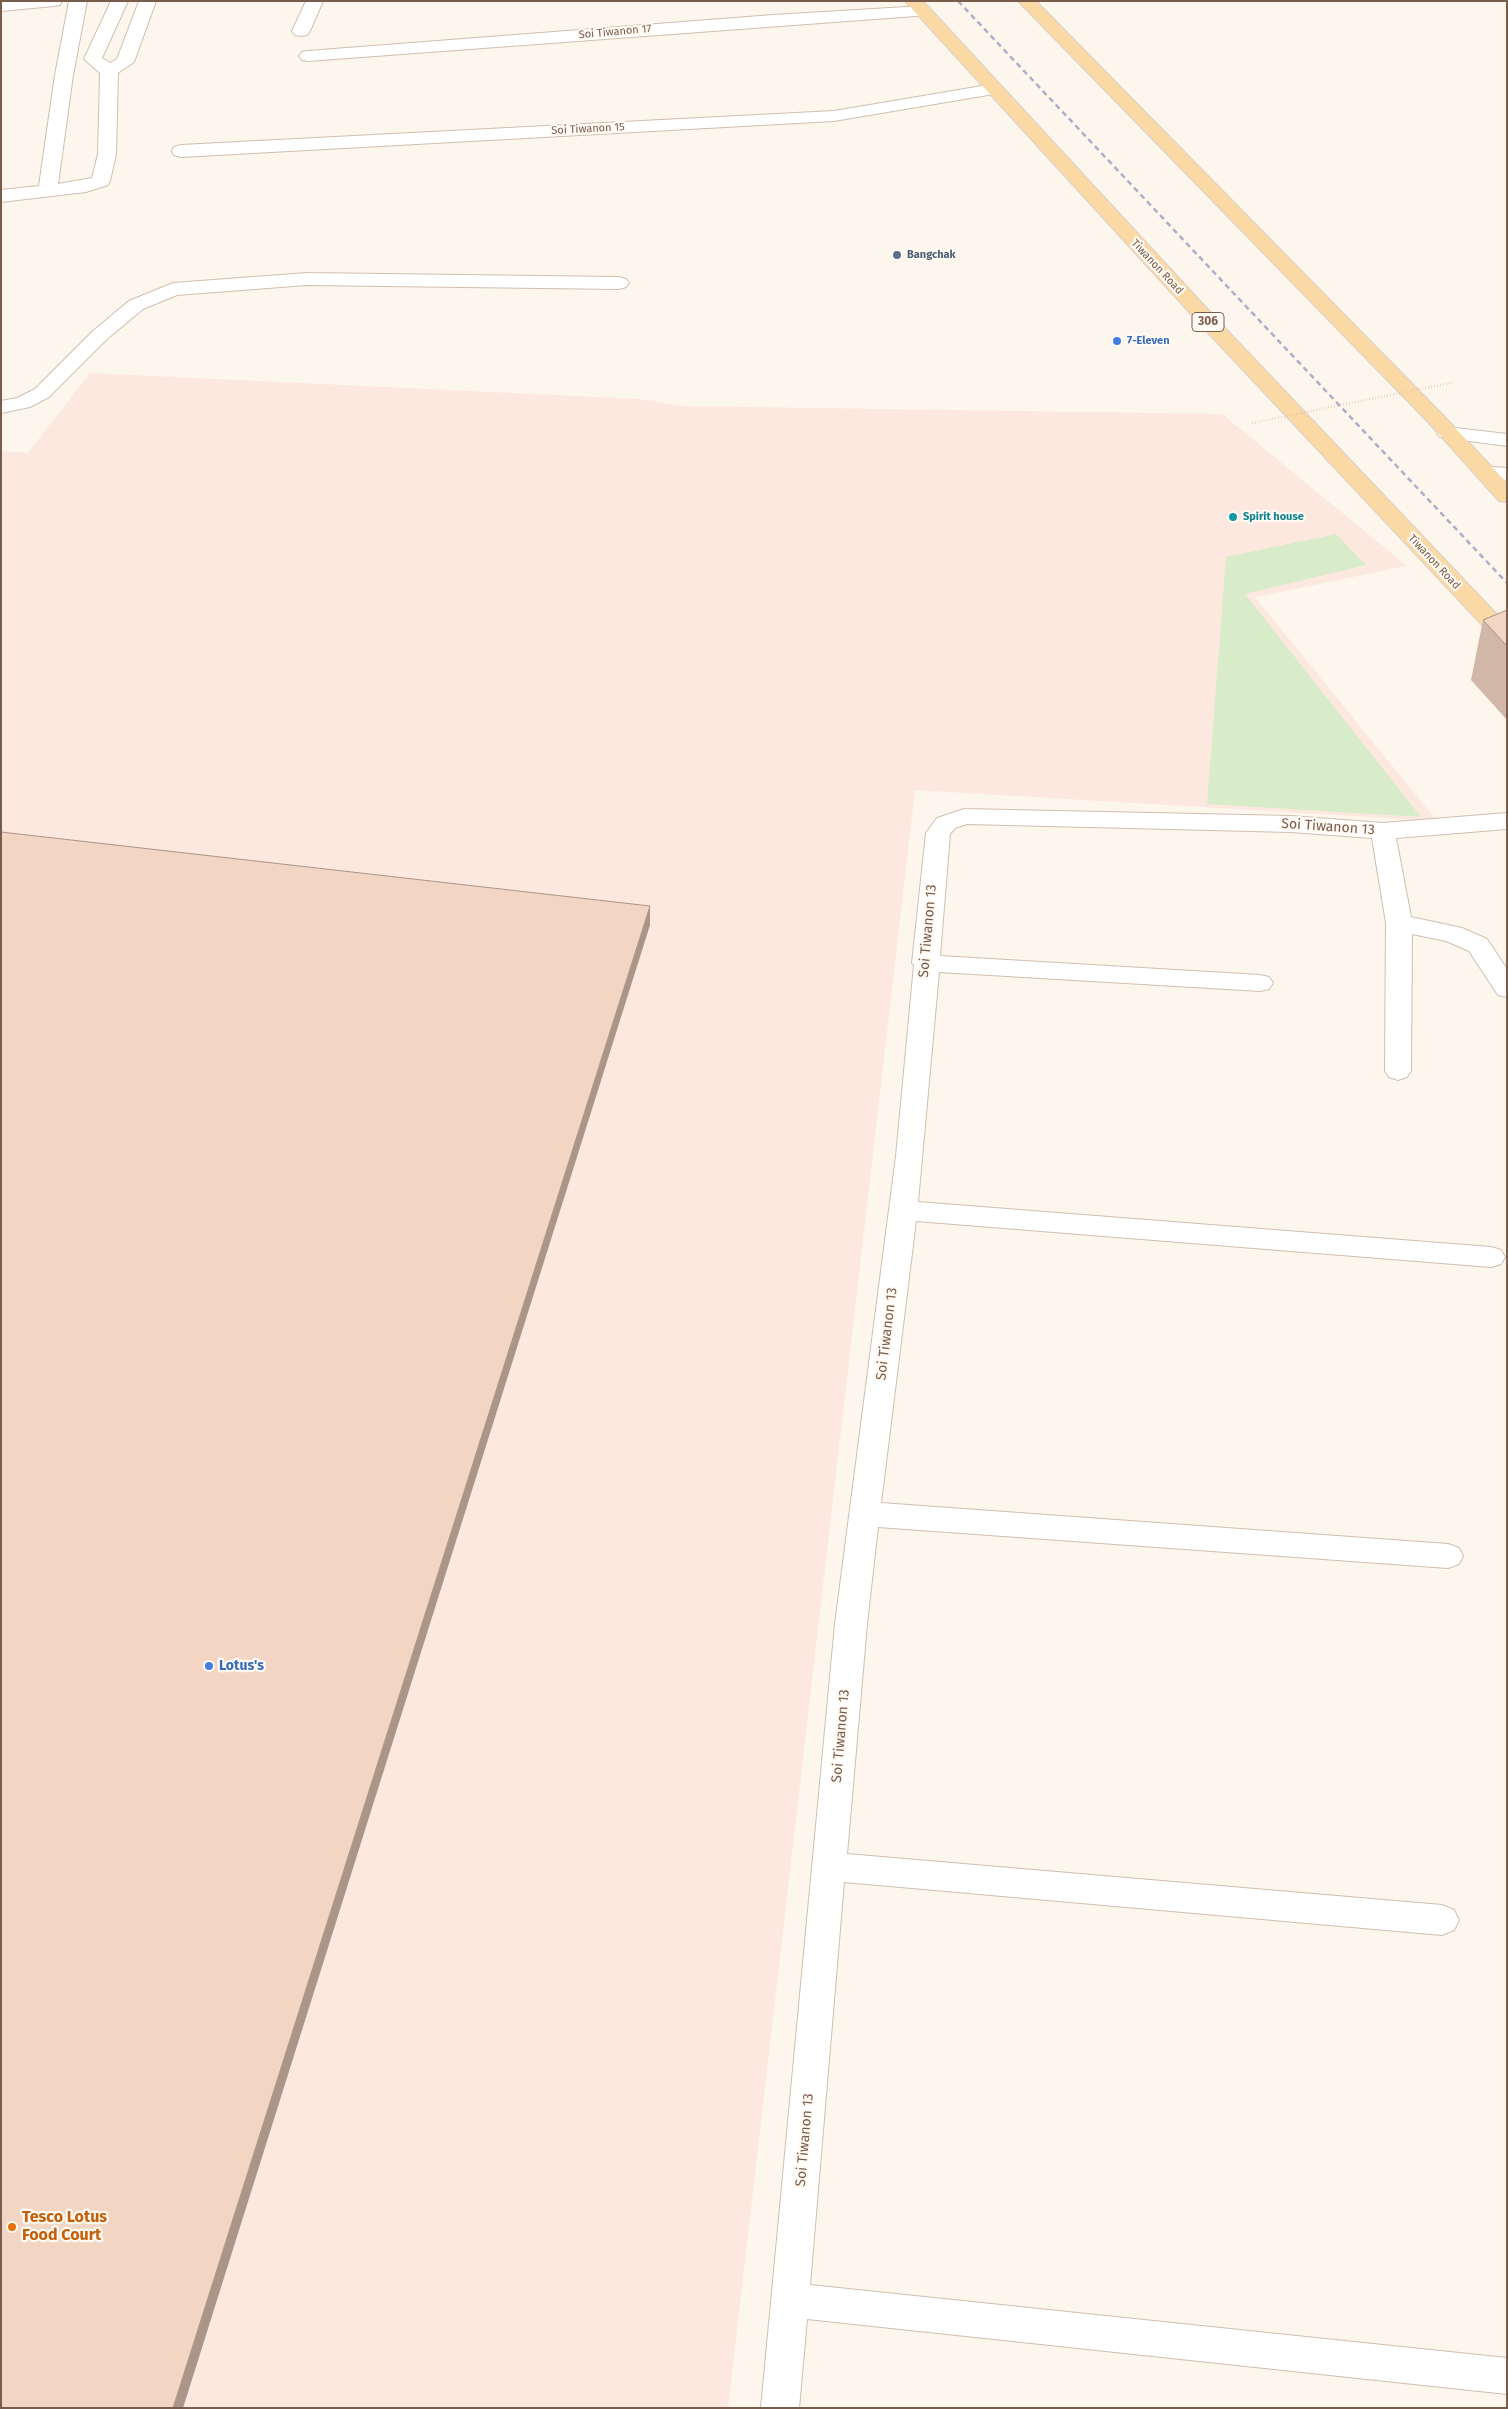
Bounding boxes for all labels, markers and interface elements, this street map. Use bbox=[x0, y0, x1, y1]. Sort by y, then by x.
street label: Soi Tiwanon 17 bbox=[578, 22, 652, 42]
street label: Soi Tiwanon 15 bbox=[551, 120, 625, 138]
street label: Tiwanon Road bbox=[1128, 237, 1186, 297]
place label: Bangchak bbox=[907, 248, 956, 262]
marker: Bangchak bbox=[891, 249, 903, 261]
road number: 306 bbox=[1192, 313, 1224, 332]
place label: 7-Eleven bbox=[1127, 334, 1169, 348]
marker: 7-Eleven bbox=[1111, 335, 1123, 347]
place label: Spirit house bbox=[1243, 510, 1304, 524]
marker: Spirit house bbox=[1227, 511, 1239, 523]
street label: Tiwanon Road bbox=[1405, 532, 1463, 592]
street label: Soi Tiwanon 13 bbox=[1281, 815, 1375, 839]
street label: Soi Tiwanon 13 bbox=[916, 884, 940, 978]
street label: Soi Tiwanon 13 bbox=[873, 1287, 901, 1381]
place label: Lotus's bbox=[219, 1658, 264, 1674]
marker: Lotus's bbox=[203, 1660, 215, 1672]
street label: Soi Tiwanon 13 bbox=[829, 1689, 853, 1783]
street label: Soi Tiwanon 13 bbox=[793, 2093, 817, 2187]
place label: Tesco Lotus Food Court bbox=[22, 2208, 107, 2246]
marker: Tesco Lotus Food Court bbox=[6, 2221, 18, 2233]

